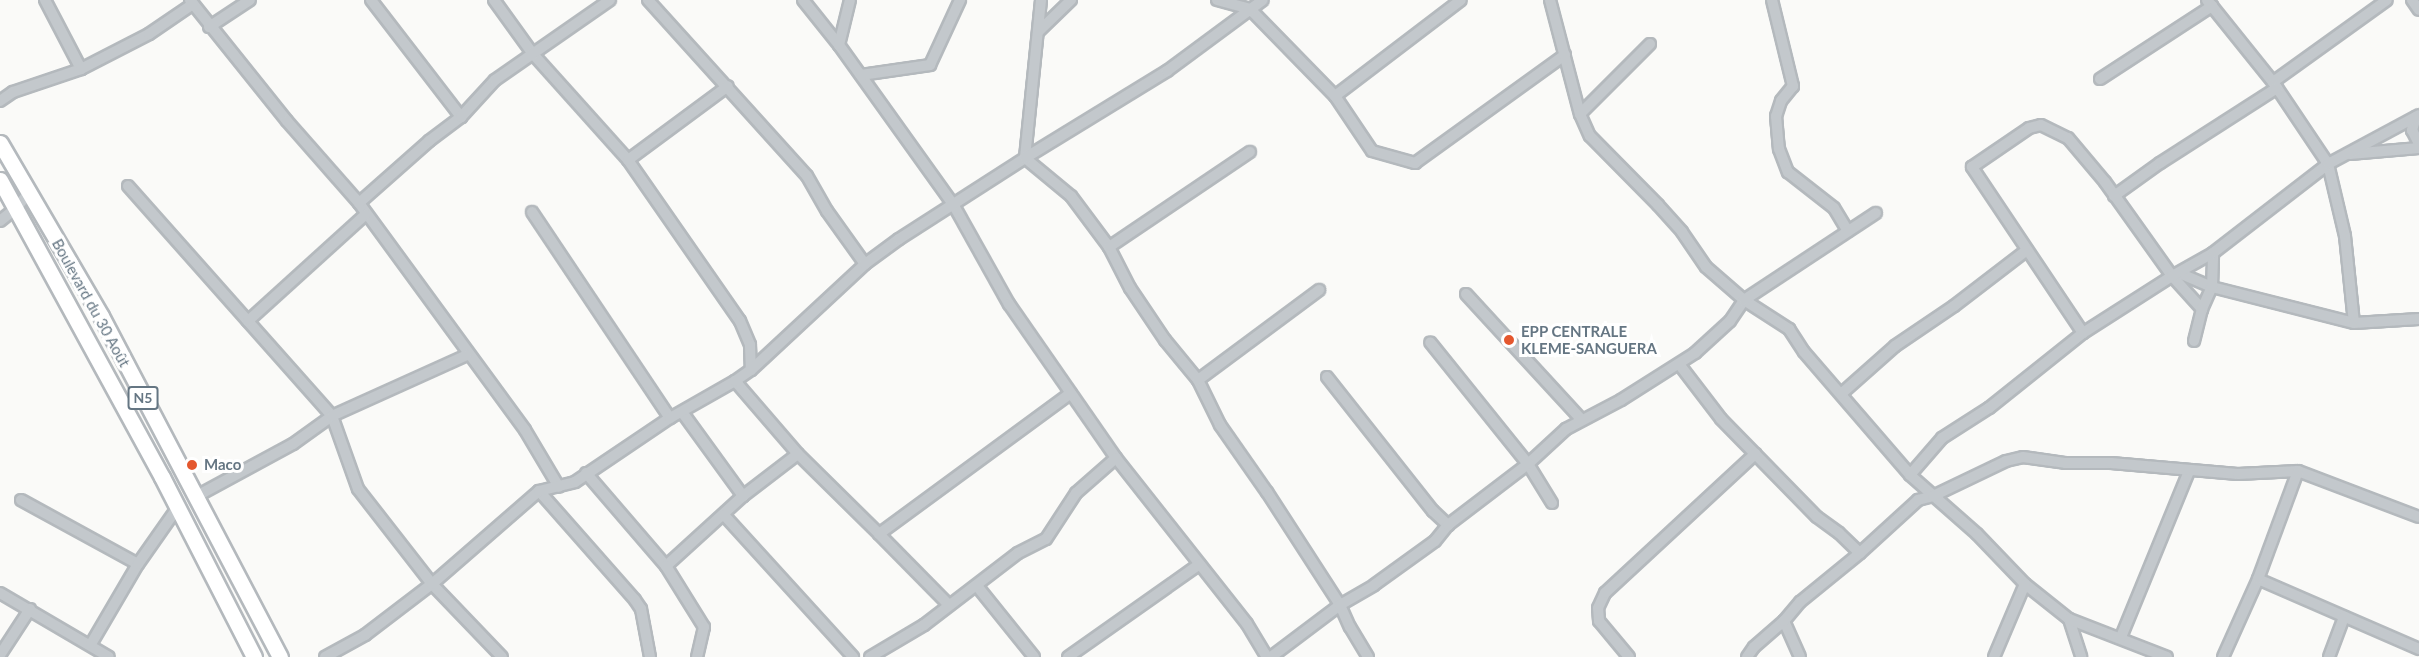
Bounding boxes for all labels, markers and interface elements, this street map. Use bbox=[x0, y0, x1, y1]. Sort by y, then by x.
street label: Boulevard du 30 Août bbox=[48, 236, 134, 370]
place label: EPP CENTRALE KLEME-SANGUERA bbox=[1521, 322, 1657, 357]
marker: EPP CENTRALE KLEME-SANGUERA bbox=[1502, 333, 1516, 347]
road number: N5 bbox=[126, 387, 160, 409]
place label: Maco bbox=[204, 456, 241, 474]
marker: Maco bbox=[185, 458, 199, 472]

